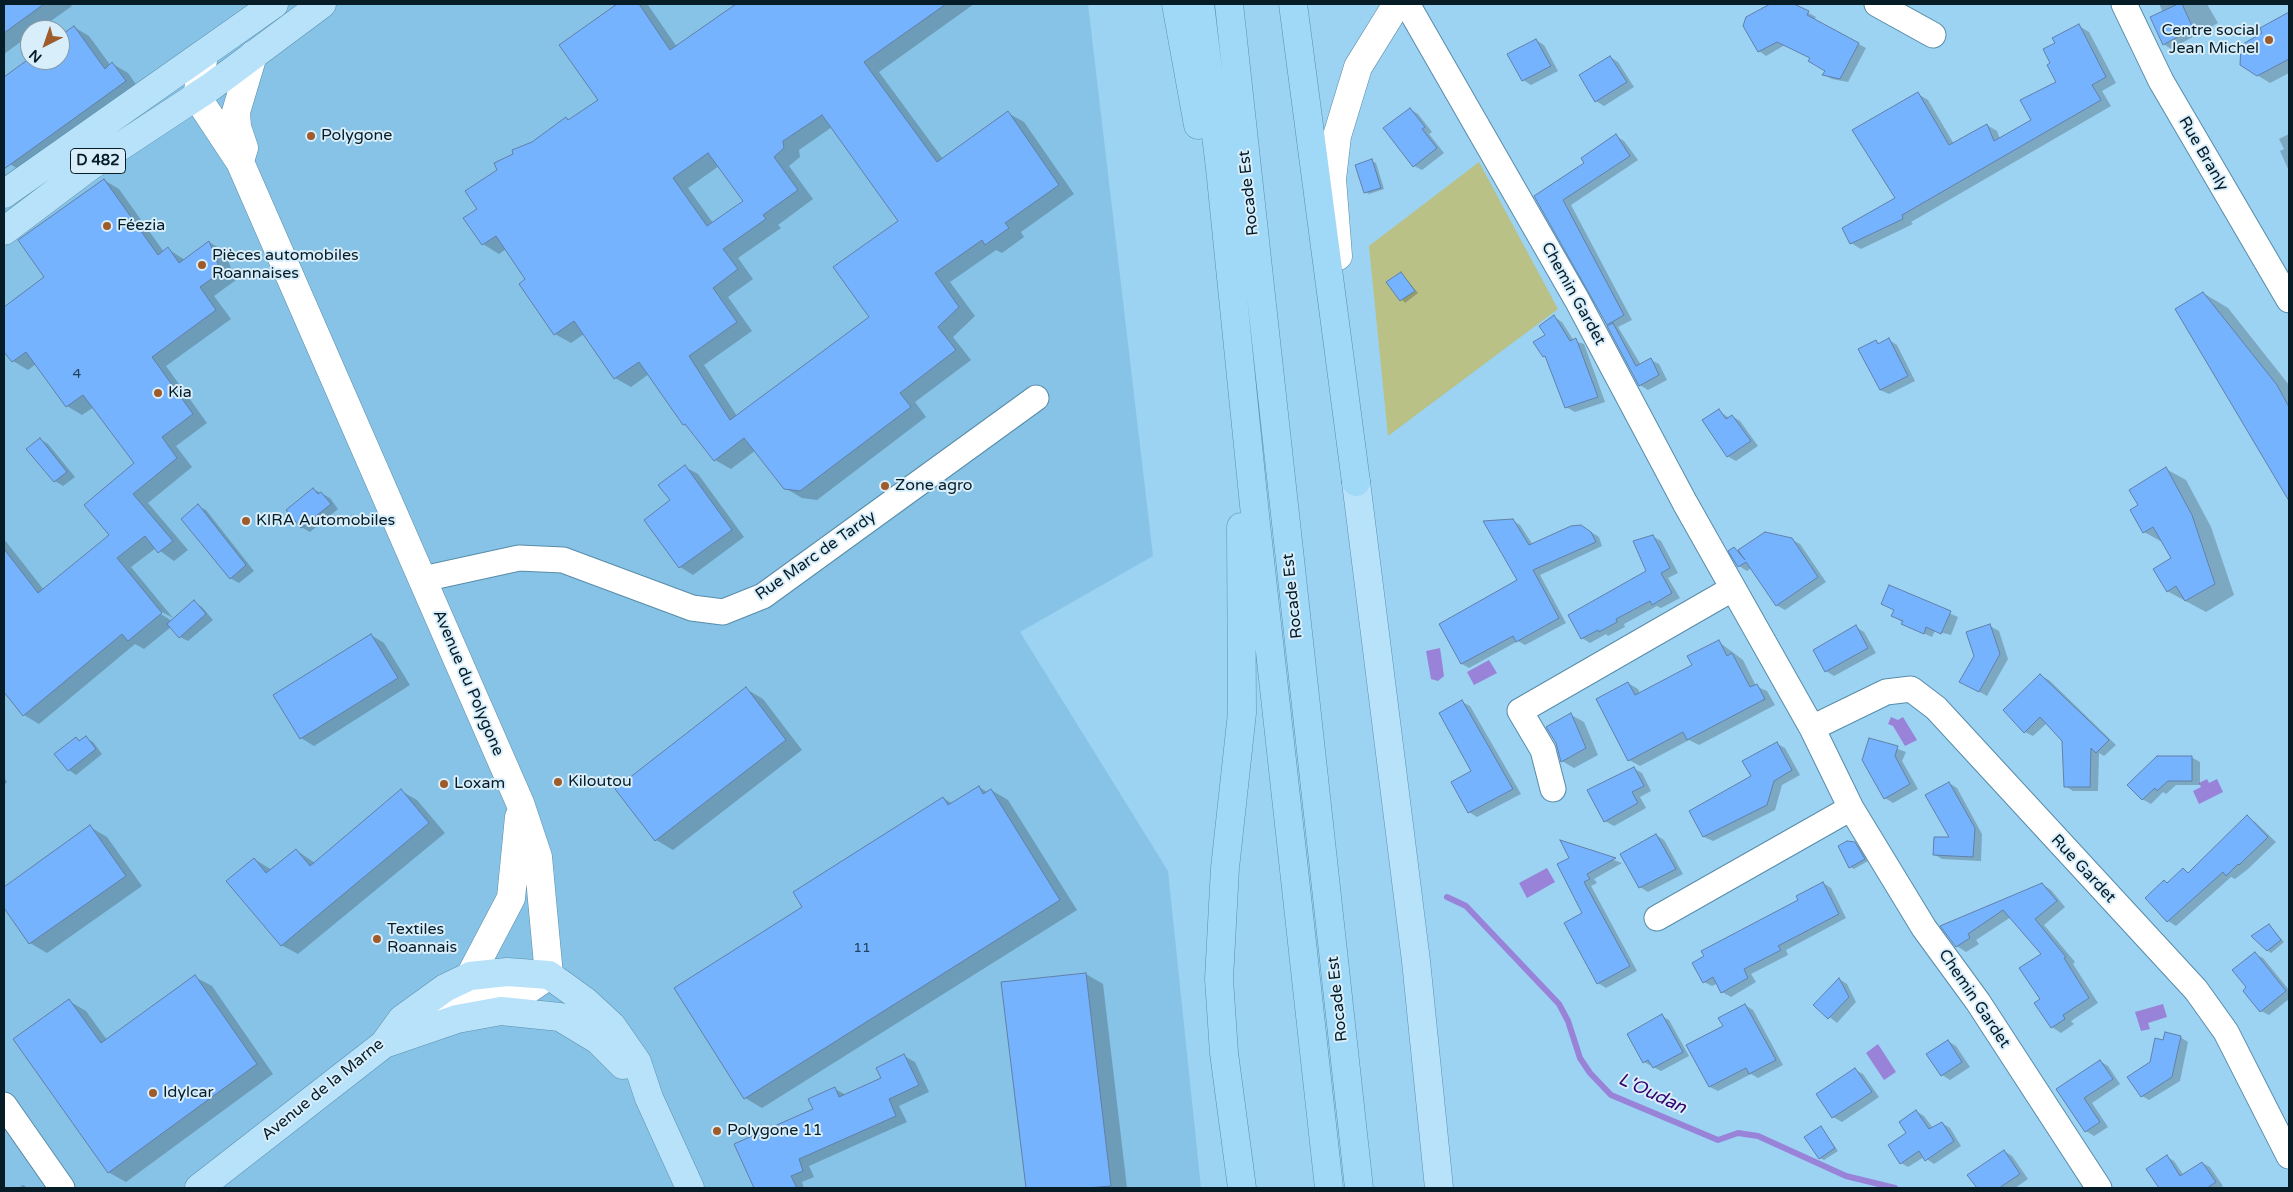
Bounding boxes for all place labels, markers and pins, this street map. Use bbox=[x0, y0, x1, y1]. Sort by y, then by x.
place label: Centre social Jean Michel bbox=[2161, 21, 2259, 59]
marker: Centre social Jean Michel bbox=[2263, 34, 2275, 46]
place label: Polygone bbox=[321, 126, 392, 146]
marker: Polygone bbox=[305, 130, 317, 142]
place label: Féezia bbox=[117, 216, 165, 236]
marker: Féezia bbox=[101, 220, 113, 232]
place label: Pièces automobiles Roannaises bbox=[212, 246, 359, 284]
marker: Pièces automobiles Roannaises bbox=[196, 259, 208, 271]
place label: Kia bbox=[168, 383, 192, 403]
marker: Kia bbox=[152, 387, 164, 399]
place label: Zone agro bbox=[895, 476, 973, 496]
marker: Zone agro bbox=[879, 480, 891, 492]
place label: KIRA Automobiles bbox=[256, 511, 395, 531]
marker: KIRA Automobiles bbox=[240, 515, 252, 527]
place label: Kiloutou bbox=[568, 772, 632, 792]
place label: Loxam bbox=[454, 774, 505, 794]
marker: Kiloutou bbox=[552, 776, 564, 788]
marker: Loxam bbox=[438, 778, 450, 790]
place label: Textiles Roannais bbox=[387, 920, 457, 958]
marker: Textiles Roannais bbox=[371, 933, 383, 945]
place label: Idylcar bbox=[163, 1083, 214, 1103]
marker: Idylcar bbox=[147, 1087, 159, 1099]
place label: Polygone 11 bbox=[727, 1121, 823, 1141]
marker: Polygone 11 bbox=[711, 1125, 723, 1137]

